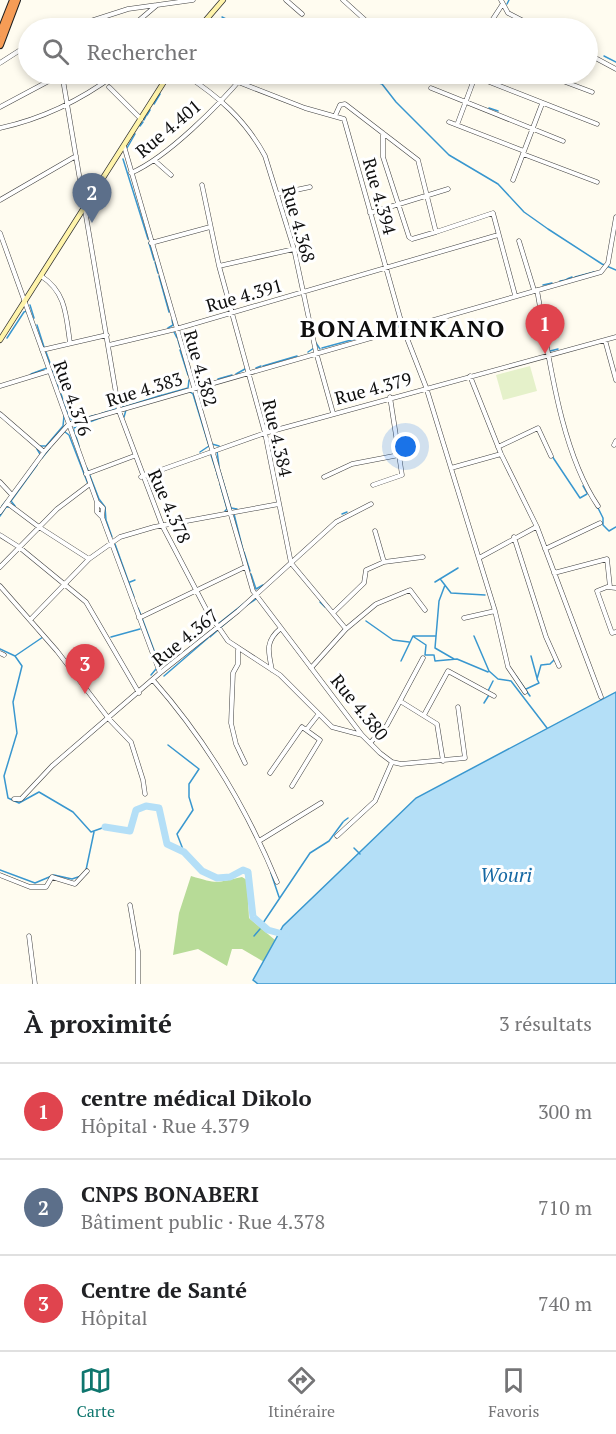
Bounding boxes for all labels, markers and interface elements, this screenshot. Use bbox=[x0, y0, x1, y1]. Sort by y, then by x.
search box bbox=[18, 18, 598, 84]
icon: search bbox=[39, 35, 72, 68]
text: Rechercher bbox=[87, 37, 197, 66]
street label: Rue 4.401 bbox=[130, 94, 206, 162]
street label: Rue 4.394 bbox=[358, 155, 402, 237]
pin: 2 bbox=[72, 174, 112, 223]
street label: Rue 4.368 bbox=[277, 183, 321, 265]
street label: Rue 4.391 bbox=[203, 273, 285, 317]
pin: 1 bbox=[526, 304, 564, 354]
district label: BONAMINKANO bbox=[300, 312, 506, 344]
street label: Rue 4.382 bbox=[179, 327, 223, 409]
street label: Rue 4.376 bbox=[48, 357, 98, 439]
street label: Rue 4.383 bbox=[103, 366, 185, 412]
street label: Rue 4.379 bbox=[332, 366, 414, 410]
street label: Rue 4.384 bbox=[257, 397, 299, 479]
your location bbox=[391, 432, 420, 461]
street label: Rue 4.378 bbox=[143, 465, 197, 547]
street label: Rue 4.367 bbox=[147, 603, 223, 671]
pin: 3 bbox=[66, 644, 104, 694]
street label: Rue 4.380 bbox=[326, 669, 394, 745]
water label: Wouri bbox=[480, 861, 532, 888]
text: À proximité bbox=[24, 1006, 172, 1040]
text: 3 résultats bbox=[499, 1010, 592, 1037]
text: centre médical Dikolo bbox=[81, 1083, 312, 1112]
text: 1 bbox=[38, 1098, 49, 1125]
text: 300 m bbox=[538, 1098, 592, 1125]
text: Hôpital · Rue 4.379 bbox=[81, 1112, 249, 1139]
text: CNPS BONABERI bbox=[81, 1179, 259, 1208]
text: 2 bbox=[38, 1194, 49, 1221]
text: 710 m bbox=[538, 1194, 592, 1221]
text: Bâtiment public · Rue 4.378 bbox=[81, 1208, 325, 1235]
text: Centre de Santé bbox=[81, 1275, 247, 1304]
text: 3 bbox=[38, 1290, 49, 1317]
text: 740 m bbox=[538, 1290, 592, 1317]
text: Hôpital bbox=[81, 1304, 148, 1331]
tab: Carte bbox=[76, 1364, 115, 1422]
tab: Itinéraire bbox=[268, 1364, 335, 1422]
tab: Favoris bbox=[488, 1364, 540, 1422]

